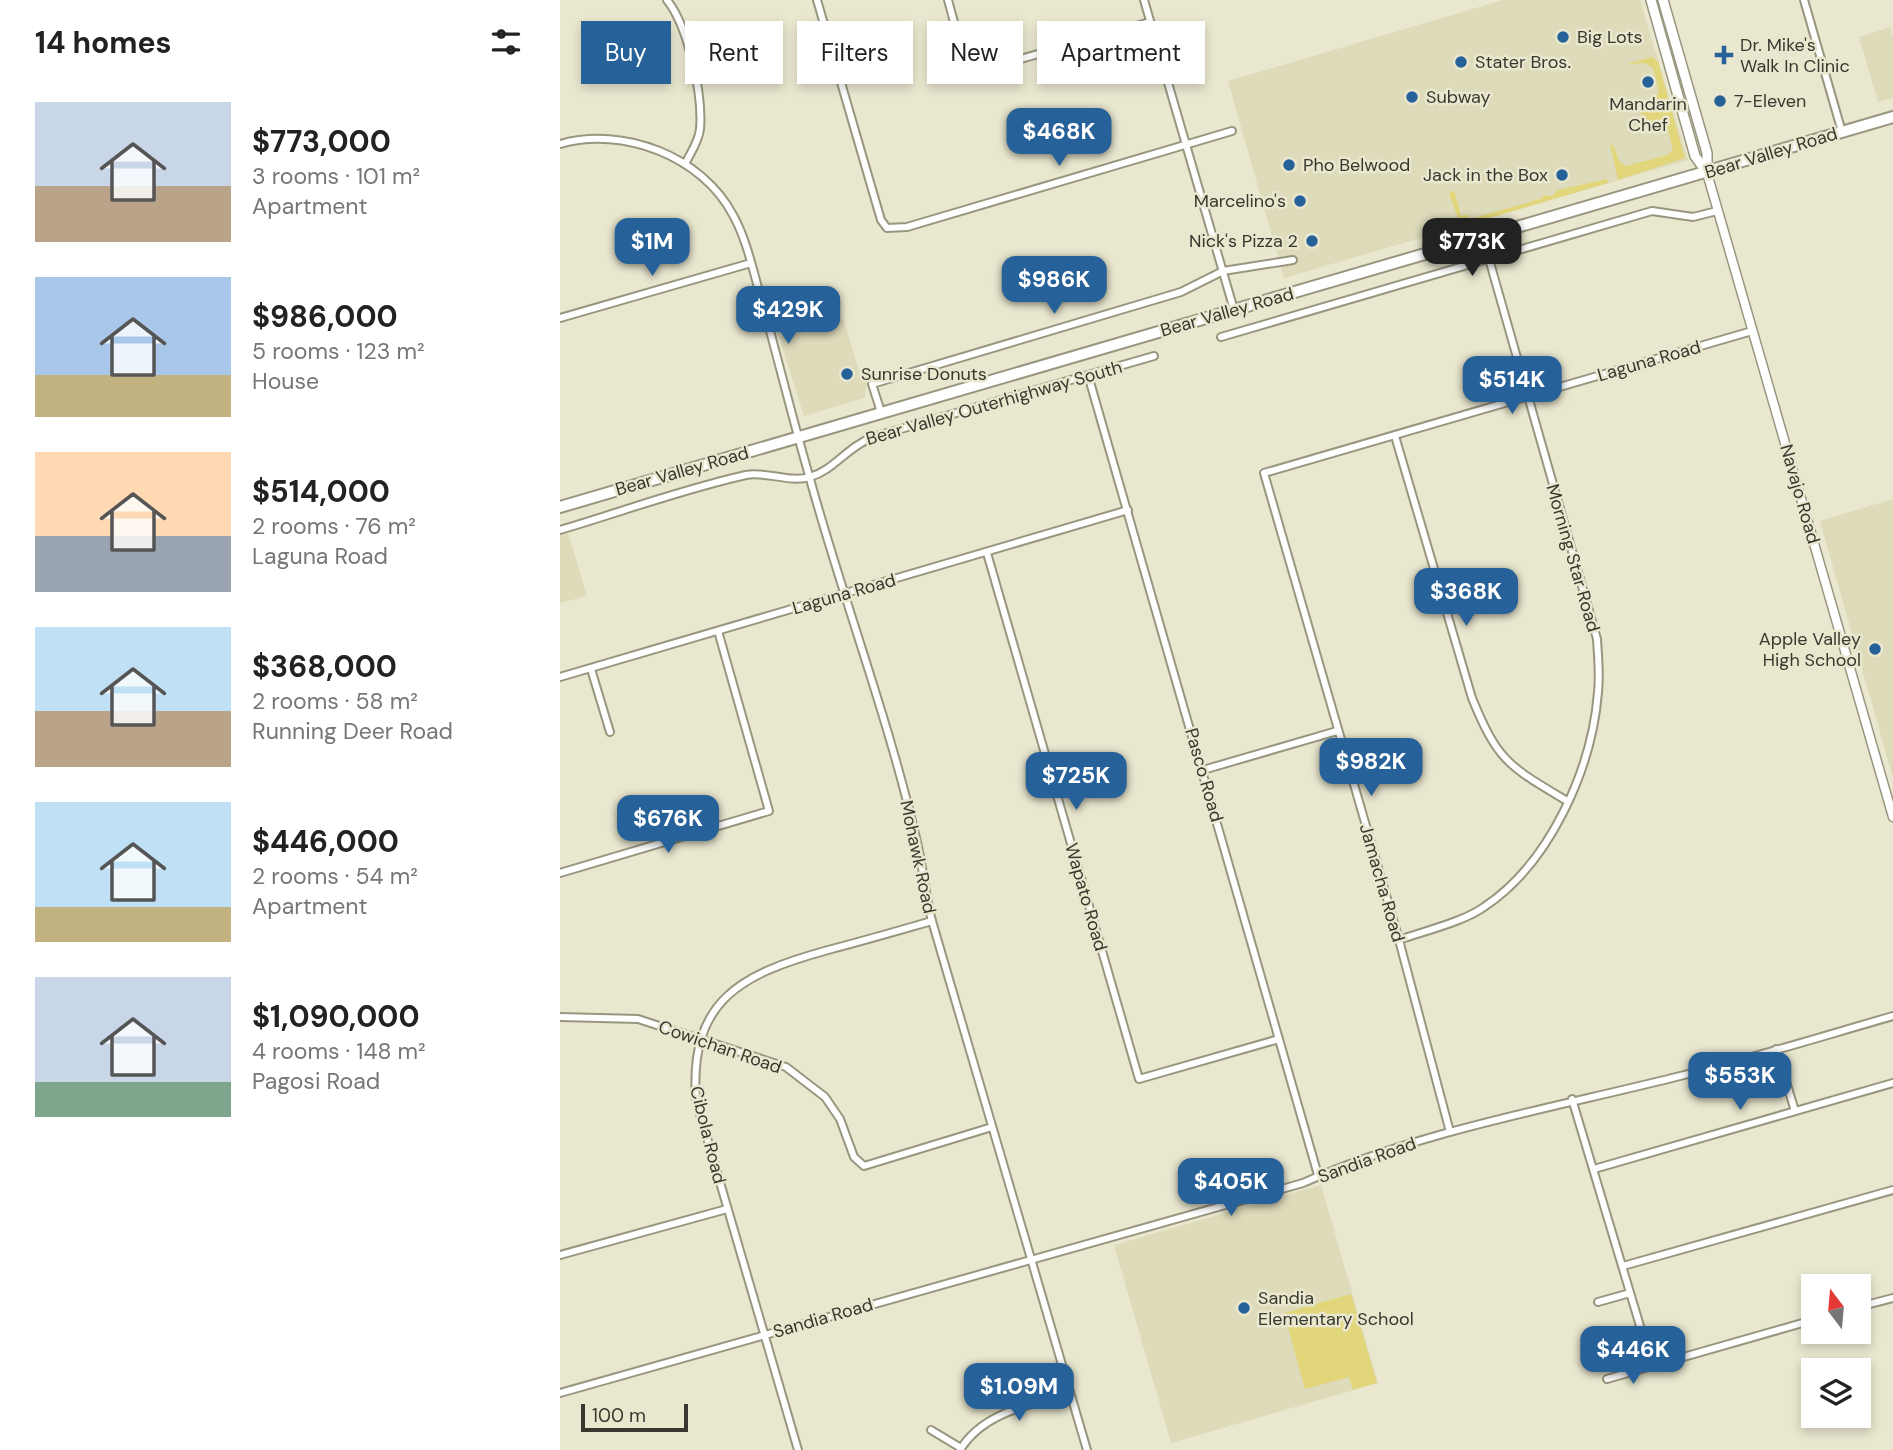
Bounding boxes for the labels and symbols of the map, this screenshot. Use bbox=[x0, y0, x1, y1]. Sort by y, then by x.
place label: Big Lots bbox=[1577, 25, 1643, 49]
marker: Big Lots bbox=[1555, 29, 1571, 45]
place label: Dr. Mike's Walk In Clinic bbox=[1740, 33, 1850, 78]
marker: Dr. Mike's Walk In Clinic bbox=[1714, 45, 1734, 65]
place label: Stater Bros. bbox=[1475, 50, 1571, 74]
marker: Stater Bros. bbox=[1453, 54, 1469, 70]
marker: Mandarin Chef bbox=[1640, 74, 1656, 90]
place label: Subway bbox=[1426, 85, 1491, 109]
marker: Subway bbox=[1404, 89, 1420, 105]
place label: 7-Eleven bbox=[1734, 89, 1806, 113]
place label: Mandarin Chef bbox=[1609, 92, 1687, 137]
marker: 7-Eleven bbox=[1712, 93, 1728, 109]
pin: $468K bbox=[1010, 108, 1108, 168]
street label: Bear Valley Road bbox=[1702, 121, 1840, 185]
place label: Pho Belwood bbox=[1303, 153, 1410, 177]
marker: Pho Belwood bbox=[1281, 157, 1297, 173]
place label: Jack in the Box bbox=[1423, 163, 1548, 187]
marker: Jack in the Box bbox=[1554, 167, 1570, 183]
place label: Marcelino's bbox=[1194, 189, 1286, 213]
marker: Marcelino's bbox=[1292, 193, 1308, 209]
pin: $1M bbox=[618, 218, 686, 278]
pin: $773K bbox=[1423, 218, 1521, 278]
place label: Nick's Pizza 2 bbox=[1189, 229, 1298, 253]
marker: Nick's Pizza 2 bbox=[1304, 233, 1320, 249]
pin: $986K bbox=[1005, 256, 1103, 316]
street label: Bear Valley Road bbox=[1157, 281, 1297, 343]
pin: $429K bbox=[739, 286, 837, 346]
street label: Laguna Road bbox=[1595, 335, 1703, 387]
street label: Bear Valley Outerhighway South bbox=[863, 355, 1125, 451]
pin: $514K bbox=[1463, 356, 1561, 416]
place label: Sunrise Donuts bbox=[861, 362, 987, 386]
marker: Sunrise Donuts bbox=[839, 366, 855, 382]
street label: Bear Valley Road bbox=[612, 440, 752, 502]
street label: Navajo Road bbox=[1774, 441, 1826, 547]
street label: Morning Star Road bbox=[1540, 481, 1606, 635]
street label: Laguna Road bbox=[790, 568, 898, 620]
pin: $368K bbox=[1417, 568, 1515, 628]
place label: Apple Valley High School bbox=[1759, 627, 1861, 672]
marker: Apple Valley High School bbox=[1867, 641, 1883, 657]
street label: Pasco Road bbox=[1179, 725, 1229, 825]
pin: $982K bbox=[1322, 738, 1420, 798]
pin: $725K bbox=[1027, 752, 1125, 812]
pin: $676K bbox=[619, 796, 717, 855]
street label: Mohawk Road bbox=[894, 798, 942, 916]
street label: Jamacha Road bbox=[1354, 821, 1410, 945]
street label: Wapato Road bbox=[1059, 840, 1113, 954]
street label: Cowichan Road bbox=[655, 1015, 785, 1079]
pin: $553K bbox=[1691, 1052, 1789, 1112]
street label: Cibola Road bbox=[684, 1084, 732, 1186]
street label: Sandia Road bbox=[1315, 1131, 1419, 1189]
pin: $405K bbox=[1182, 1158, 1280, 1218]
north arrow bbox=[1801, 1274, 1871, 1344]
place label: Sandia Elementary School bbox=[1258, 1286, 1414, 1331]
street label: Sandia Road bbox=[770, 1292, 876, 1344]
marker: Sandia Elementary School bbox=[1236, 1300, 1252, 1316]
pin: $446K bbox=[1584, 1326, 1682, 1386]
pin: $1.09M bbox=[962, 1364, 1076, 1423]
scale bar bbox=[581, 1401, 688, 1433]

